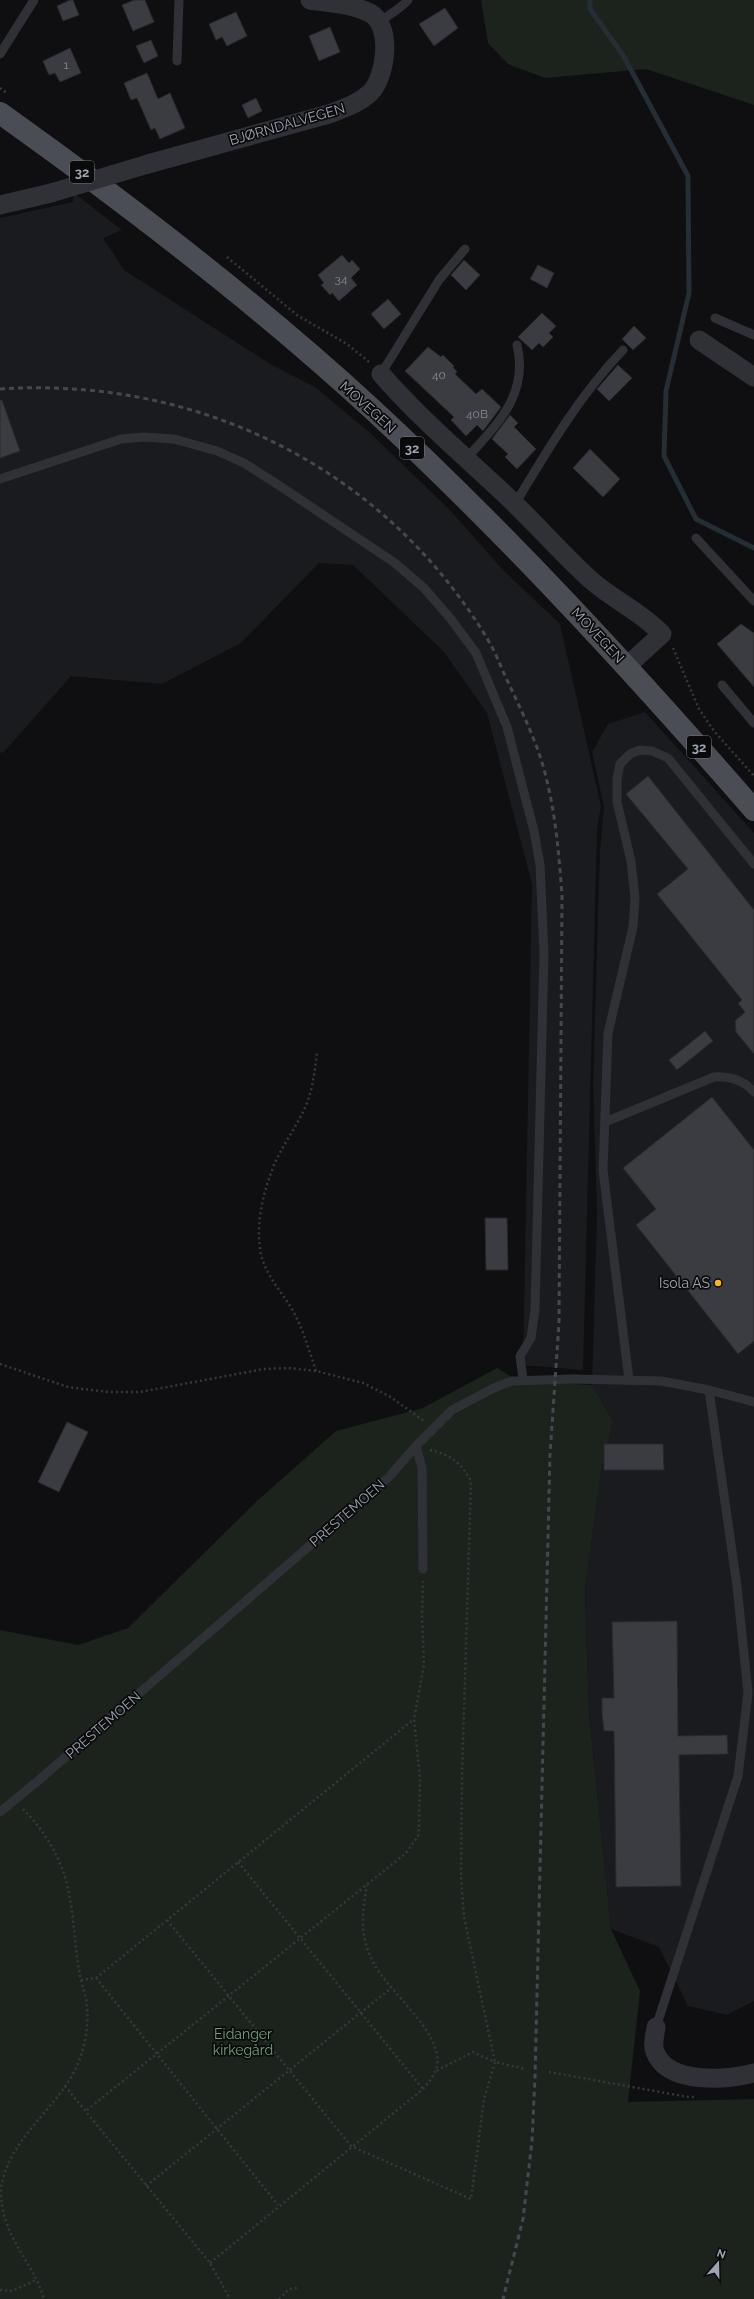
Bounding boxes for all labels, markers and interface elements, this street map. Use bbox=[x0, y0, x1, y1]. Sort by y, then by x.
house number: 1 bbox=[63, 58, 69, 72]
street label: BJØRNDALVEGEN bbox=[227, 100, 347, 148]
road number: 32 bbox=[70, 161, 94, 183]
house number: 34 bbox=[335, 272, 348, 286]
house number: 40 bbox=[432, 368, 446, 382]
street label: MOVEGEN bbox=[337, 378, 399, 436]
house number: 40B bbox=[466, 407, 488, 421]
road number: 32 bbox=[400, 437, 424, 459]
street label: MOVEGEN bbox=[568, 604, 628, 666]
road number: 32 bbox=[687, 736, 711, 758]
place label: Isola AS bbox=[659, 1275, 710, 1291]
marker: Isola AS bbox=[713, 1278, 723, 1288]
street label: PRESTEMOEN bbox=[306, 1476, 388, 1550]
street label: PRESTEMOEN bbox=[62, 1688, 144, 1762]
park label: Eidanger kirkegård bbox=[213, 2026, 273, 2058]
north arrow bbox=[698, 2243, 738, 2283]
text: N bbox=[715, 2247, 727, 2262]

